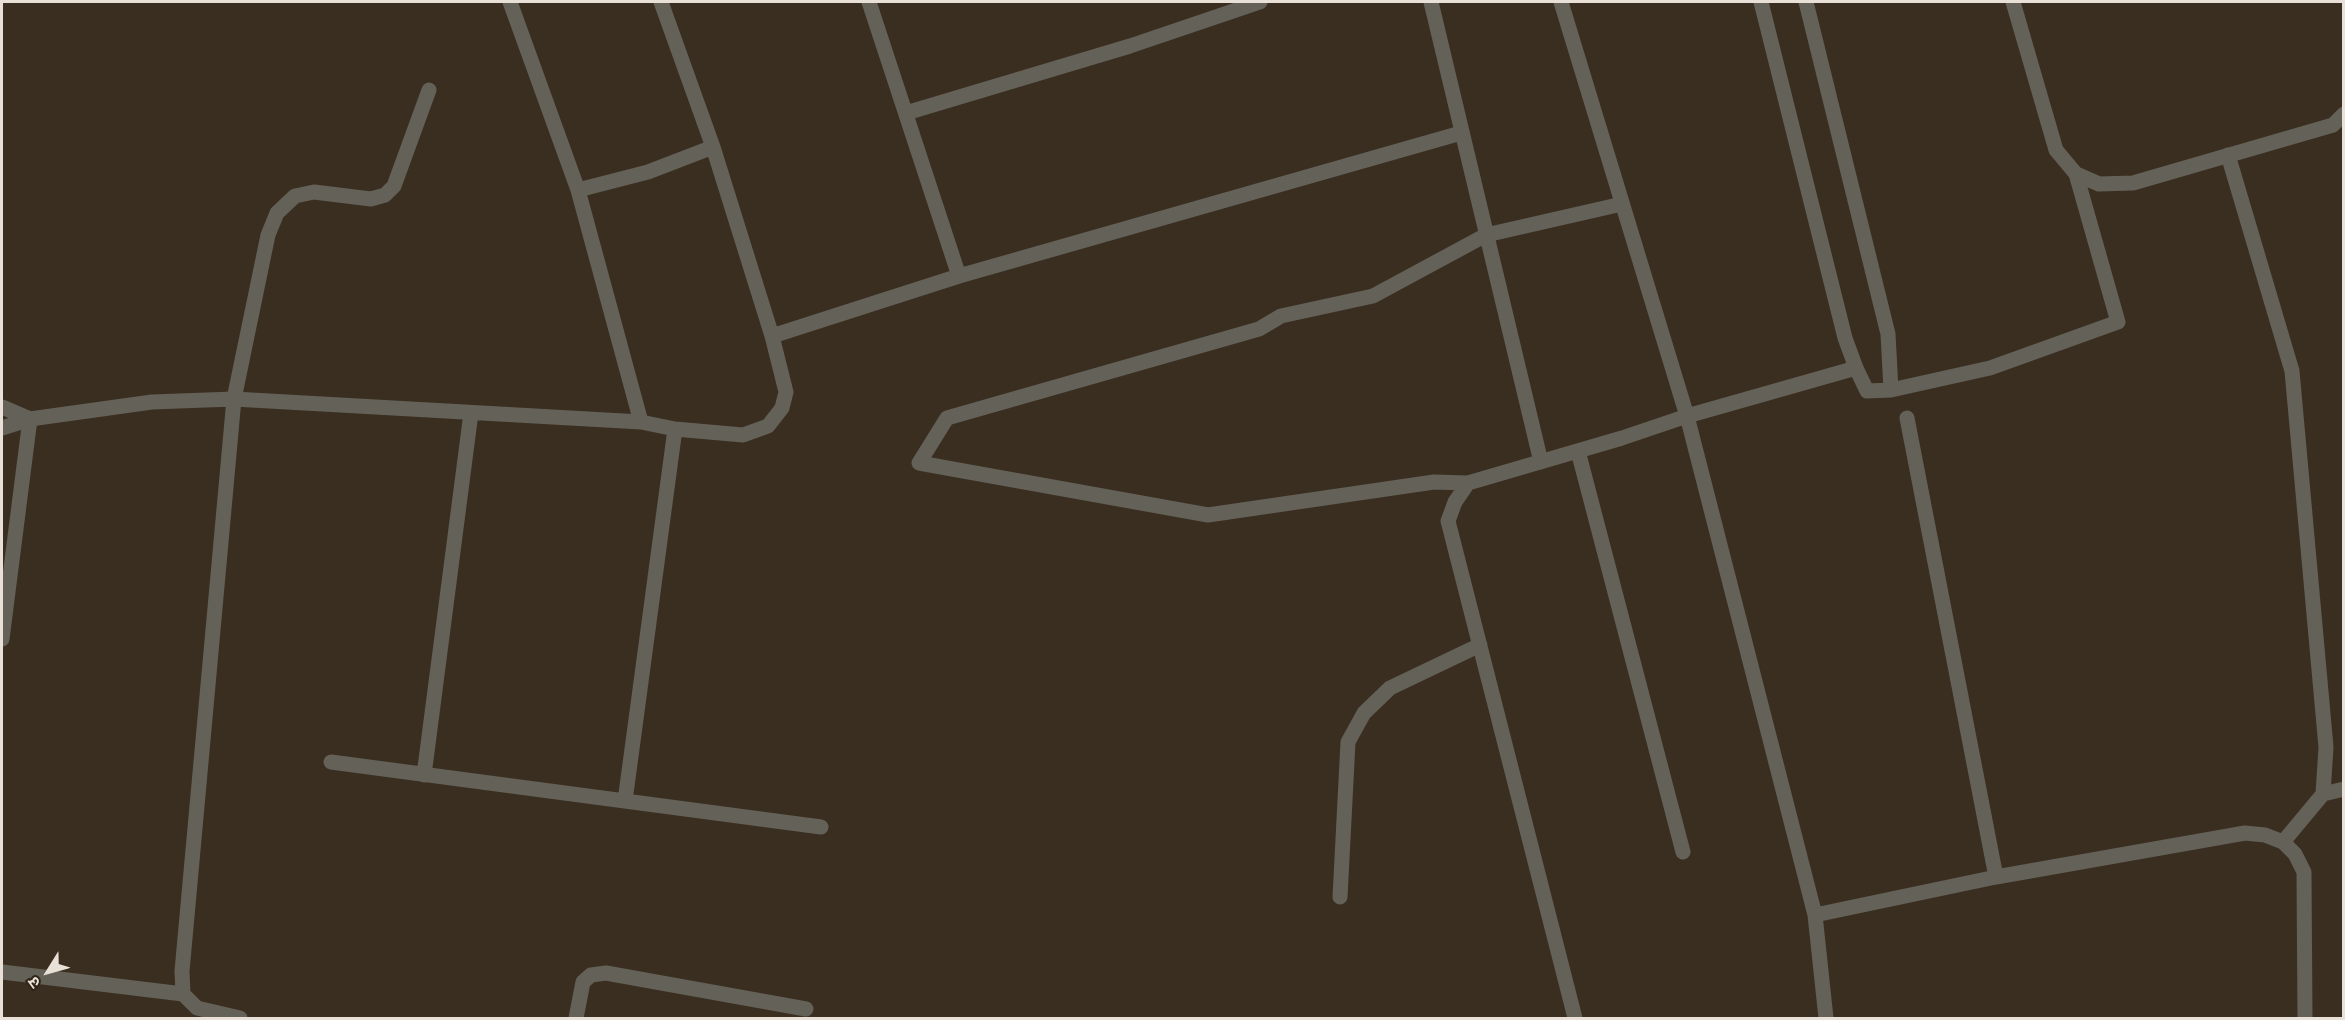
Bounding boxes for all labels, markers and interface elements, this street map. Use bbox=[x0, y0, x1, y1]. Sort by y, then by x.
north arrow bbox=[18, 942, 78, 1002]
text: उ bbox=[23, 973, 44, 993]

